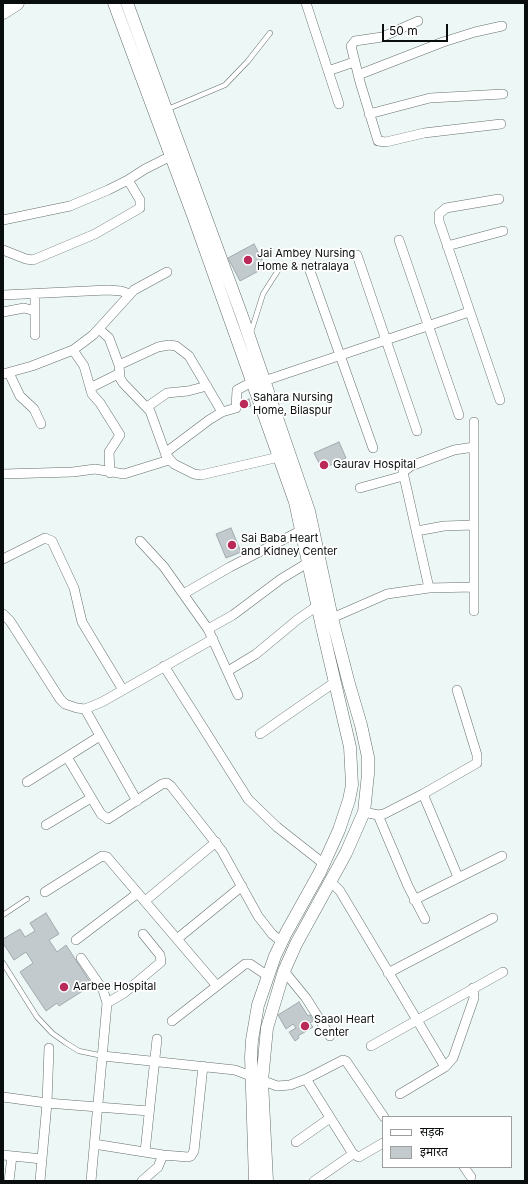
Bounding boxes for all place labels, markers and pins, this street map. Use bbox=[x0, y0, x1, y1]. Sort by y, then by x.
place label: Jai Ambey Nursing Home & netralaya bbox=[257, 247, 355, 273]
marker: Jai Ambey Nursing Home & netralaya bbox=[242, 254, 254, 266]
place label: Sahara Nursing Home, Bilaspur bbox=[253, 391, 333, 417]
marker: Sahara Nursing Home, Bilaspur bbox=[238, 398, 250, 410]
place label: Gaurav Hospital bbox=[333, 458, 416, 472]
marker: Gaurav Hospital bbox=[318, 459, 330, 471]
place label: Sai Baba Heart and Kidney Center bbox=[241, 532, 337, 558]
marker: Sai Baba Heart and Kidney Center bbox=[226, 539, 238, 551]
place label: Aarbee Hospital bbox=[73, 980, 156, 994]
marker: Aarbee Hospital bbox=[58, 981, 70, 993]
place label: Saaol Heart Center bbox=[314, 1013, 375, 1039]
marker: Saaol Heart Center bbox=[299, 1020, 311, 1032]

